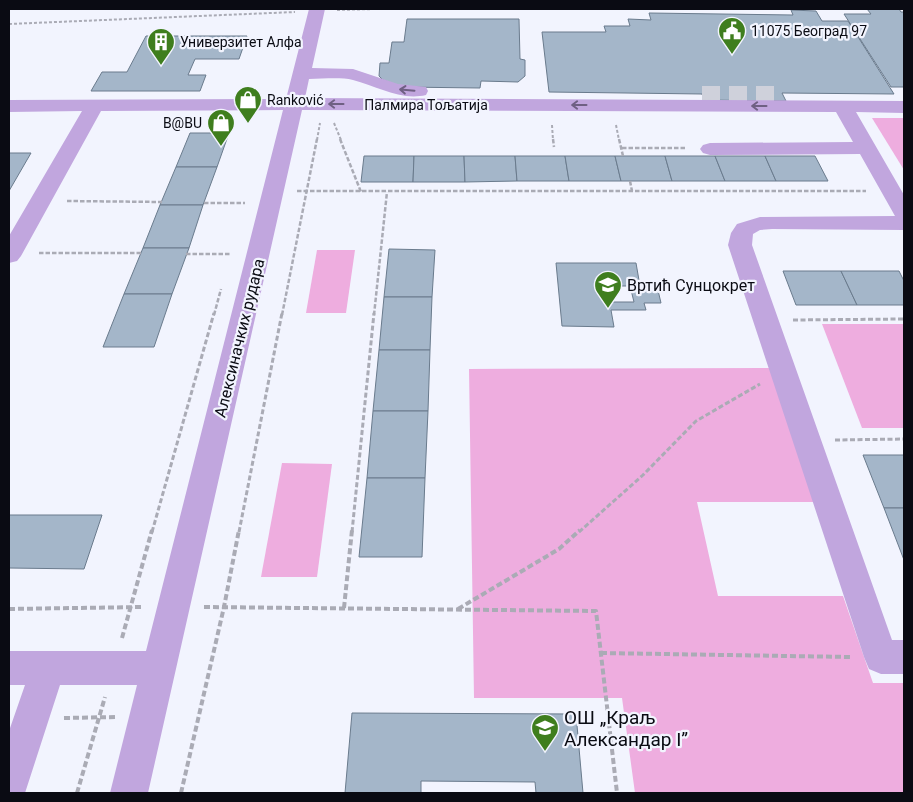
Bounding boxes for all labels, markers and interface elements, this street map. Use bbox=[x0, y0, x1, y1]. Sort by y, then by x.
public building icon: 11075 Београд 97 bbox=[717, 16, 747, 55]
place label: 11075 Београд 97 bbox=[751, 23, 867, 39]
building icon: Универзитет Алфа bbox=[146, 27, 176, 66]
place label: Универзитет Алфа bbox=[180, 34, 302, 50]
shop icon: Ranković bbox=[233, 85, 263, 124]
one-way arrow bbox=[399, 85, 415, 95]
place label: Ranković bbox=[267, 92, 323, 108]
street label: Палмира Тољатија bbox=[364, 97, 488, 113]
one-way arrow bbox=[328, 99, 344, 109]
one-way arrow bbox=[572, 100, 588, 110]
one-way arrow bbox=[752, 101, 768, 111]
shop icon: B@BU bbox=[206, 108, 236, 147]
place label: B@BU bbox=[163, 115, 202, 131]
street label: Алексиначких рудара bbox=[211, 257, 268, 419]
school or university icon: Вртић Сунцокрет bbox=[593, 270, 623, 309]
place label: Вртић Сунцокрет bbox=[627, 276, 755, 295]
place label: ОШ „Краљ Александар I” bbox=[564, 706, 688, 751]
school or university icon: ОШ „Краљ Александар I” bbox=[530, 713, 560, 752]

